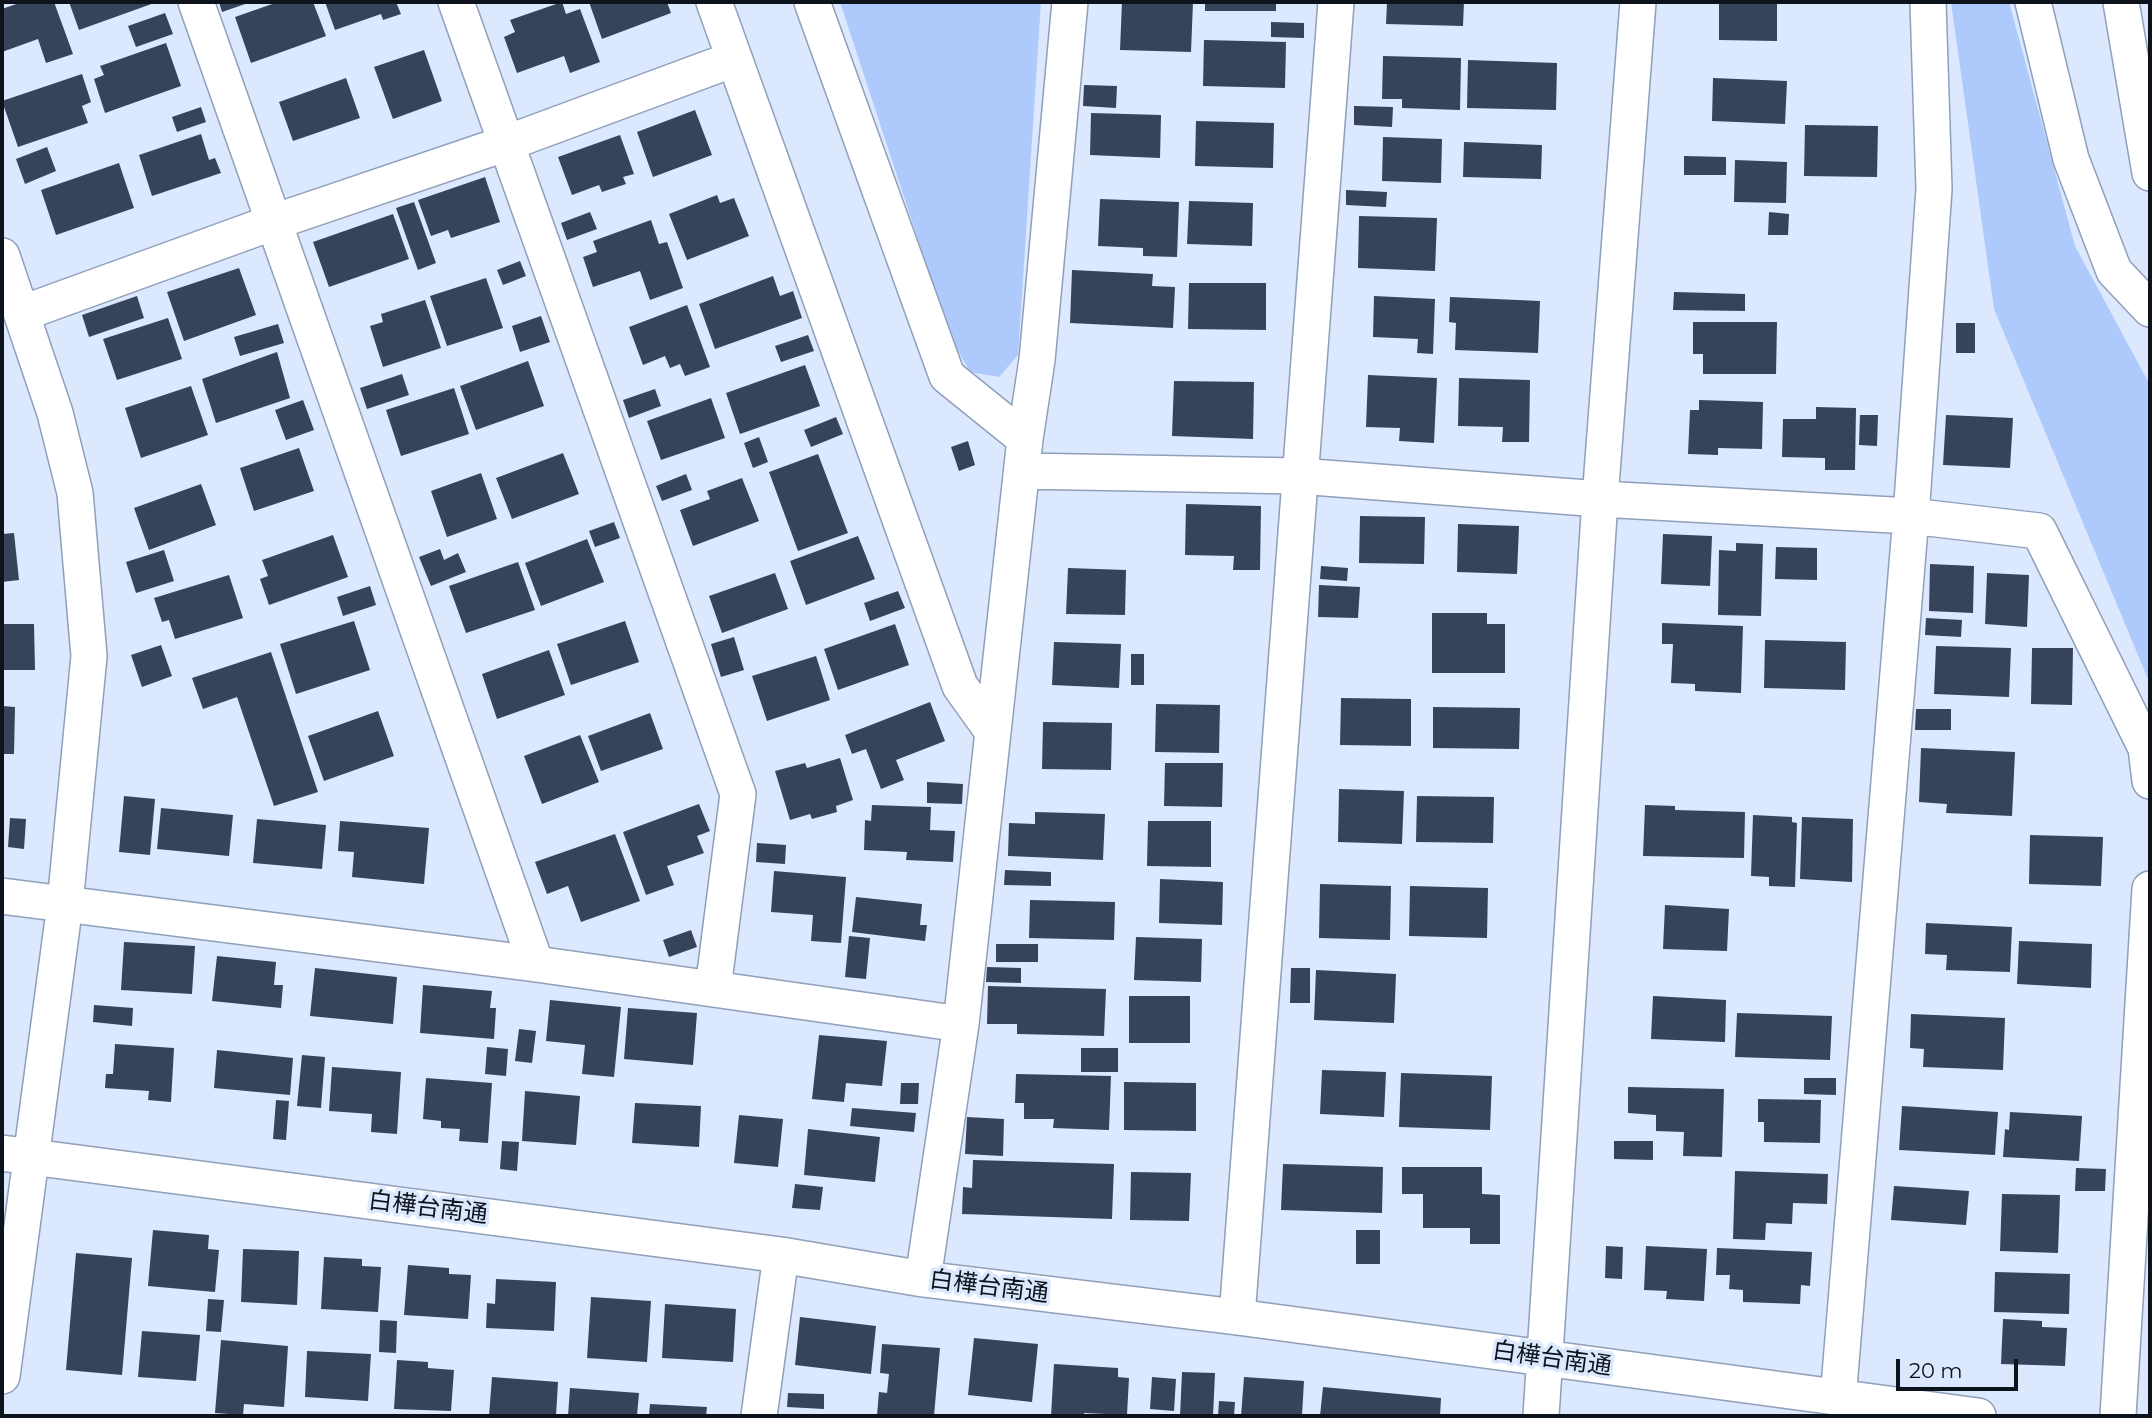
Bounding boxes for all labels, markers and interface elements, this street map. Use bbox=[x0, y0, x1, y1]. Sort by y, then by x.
street label: 白樺台南通 bbox=[367, 1186, 489, 1230]
street label: 白樺台南通 bbox=[928, 1265, 1050, 1309]
street label: 白樺台南通 bbox=[1491, 1336, 1613, 1382]
scale bar bbox=[1900, 1344, 2022, 1388]
text: 20 m bbox=[1909, 1358, 1963, 1383]

